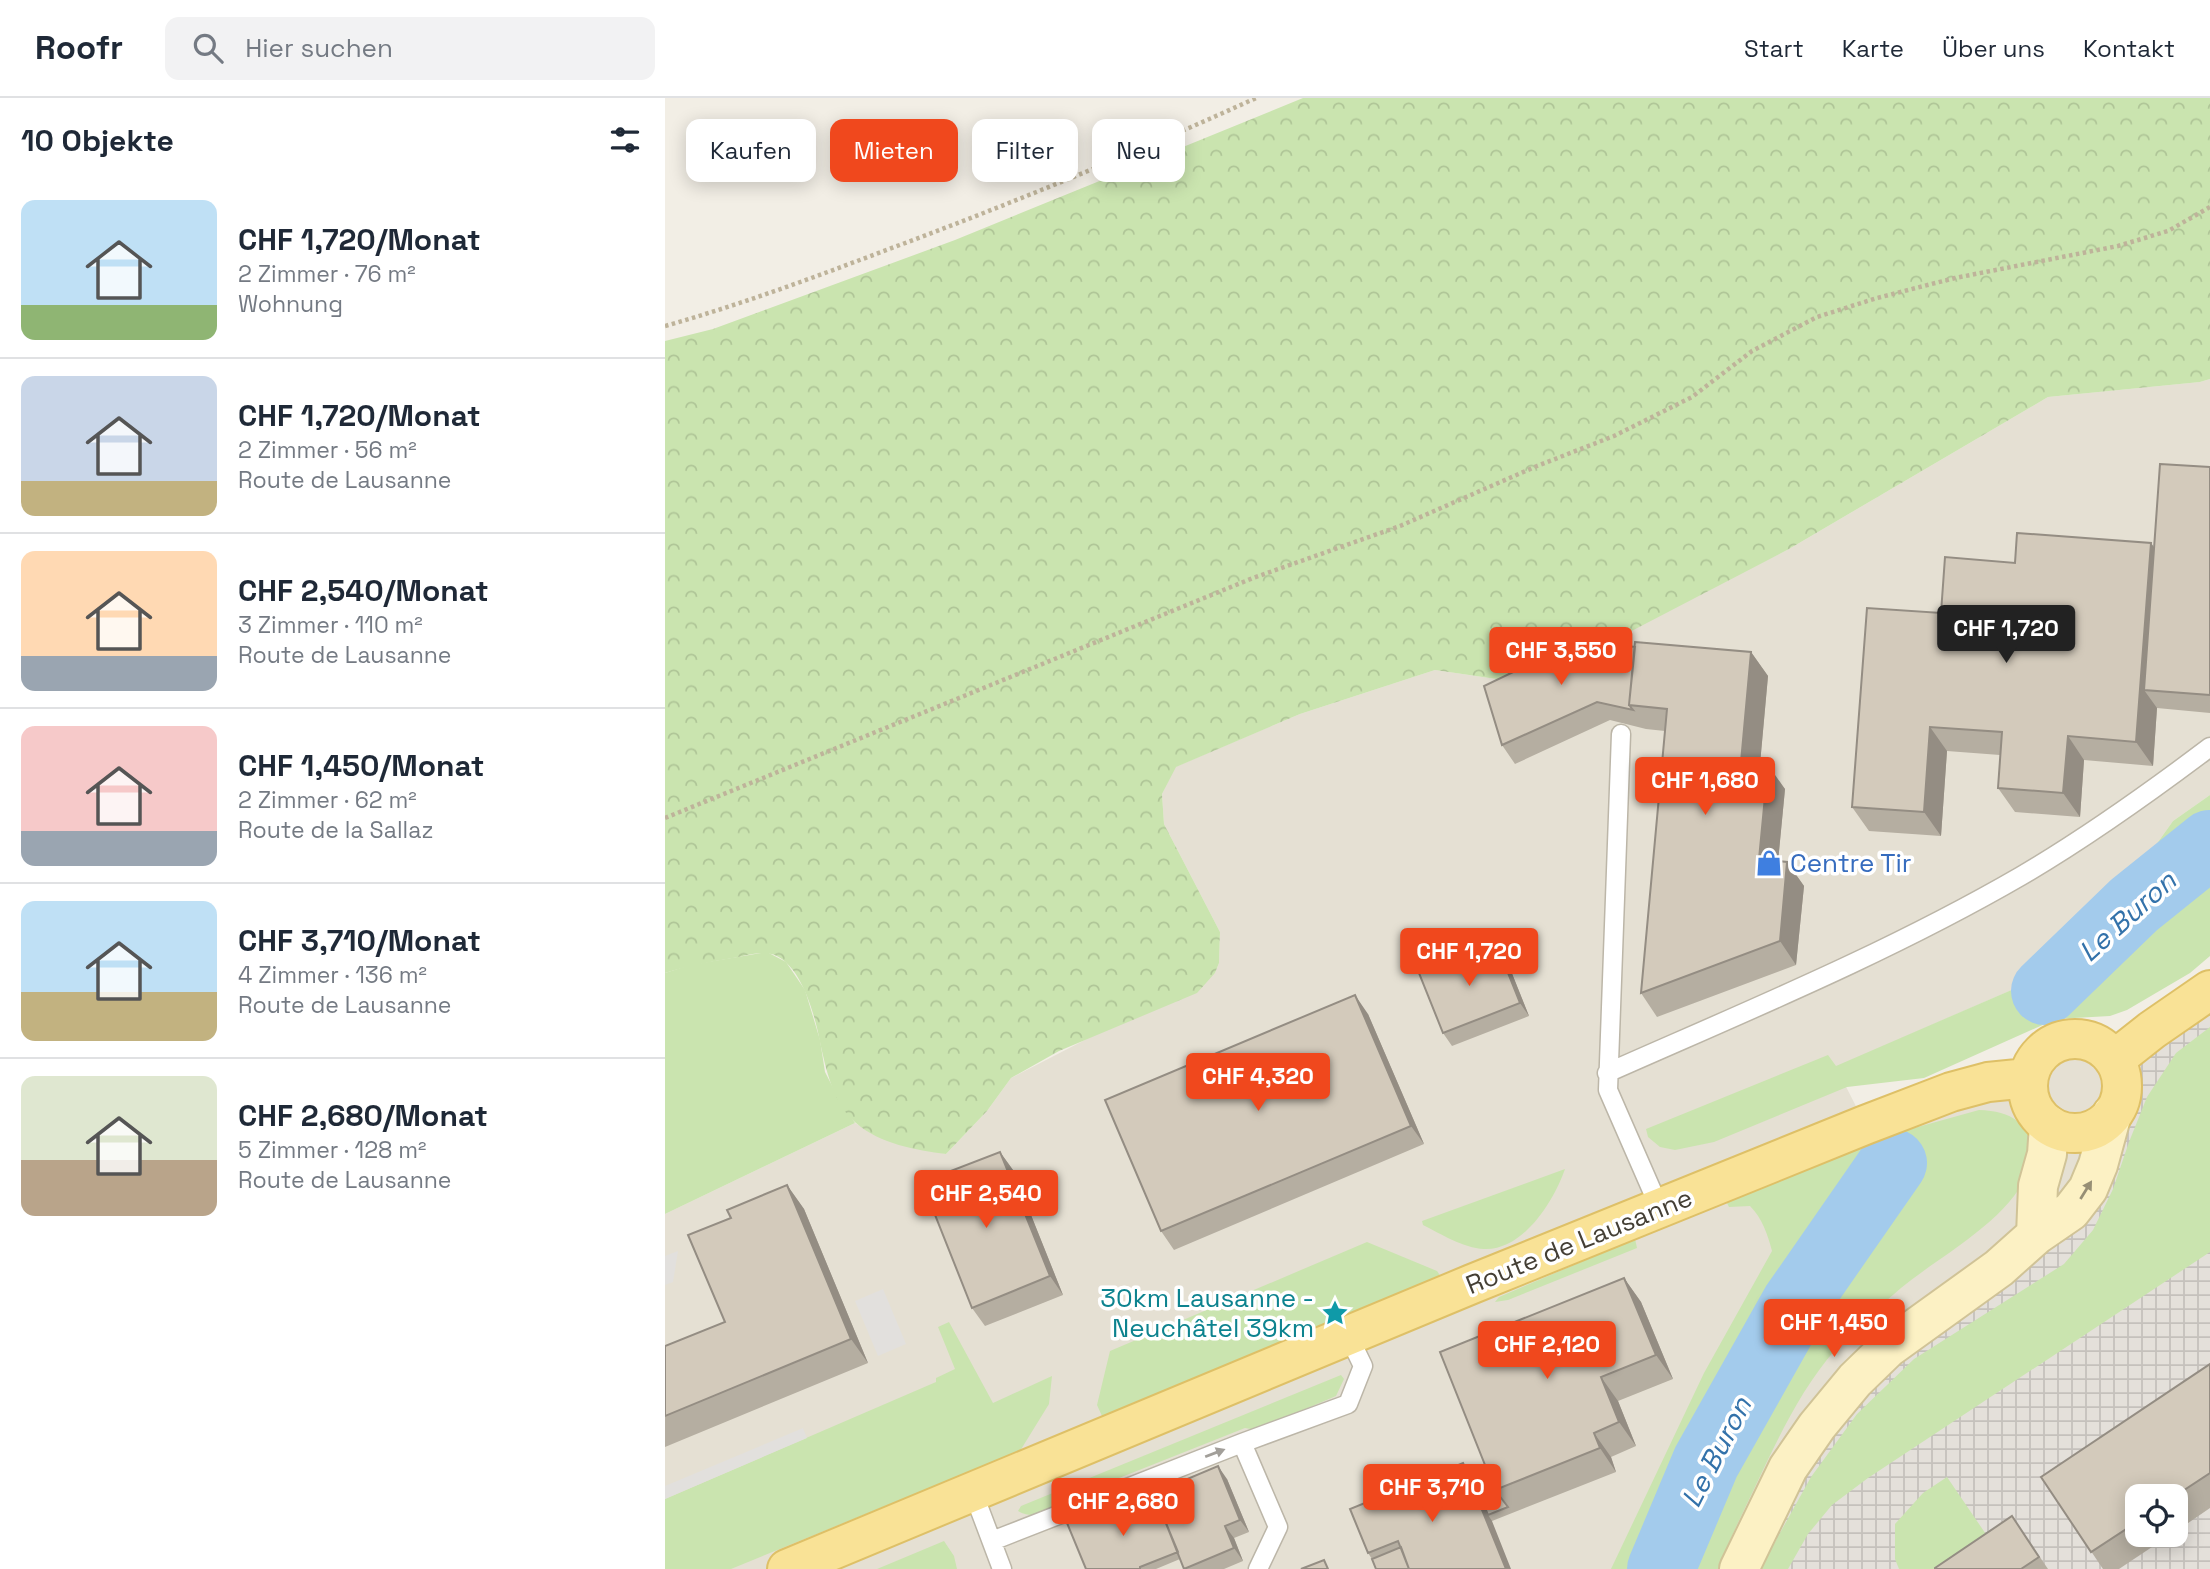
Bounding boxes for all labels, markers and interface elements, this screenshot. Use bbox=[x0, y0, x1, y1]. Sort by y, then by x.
search box bbox=[165, 17, 655, 80]
text: Roofr bbox=[35, 27, 123, 69]
icon: search bbox=[189, 29, 227, 67]
text: Hier suchen bbox=[245, 31, 393, 65]
text: Start bbox=[1744, 33, 1804, 64]
text: Karte bbox=[1842, 33, 1904, 64]
text: Über uns bbox=[1942, 33, 2045, 64]
text: Kontakt bbox=[2083, 33, 2175, 64]
chip: Kaufen bbox=[686, 119, 816, 182]
chip: Mieten bbox=[830, 119, 958, 182]
chip: Filter bbox=[972, 119, 1078, 182]
chip: Neu bbox=[1092, 119, 1185, 182]
text: 10 Objekte bbox=[21, 121, 174, 160]
icon: filters bbox=[606, 121, 644, 159]
text: CHF 1,720/Monat bbox=[238, 220, 481, 259]
icon: home bbox=[77, 228, 161, 312]
text: 2 Zimmer · 76 m² bbox=[238, 259, 416, 289]
text: Wohnung bbox=[238, 289, 343, 319]
text: CHF 1,720/Monat bbox=[238, 396, 481, 435]
icon: home bbox=[77, 404, 161, 488]
text: 2 Zimmer · 56 m² bbox=[238, 435, 417, 465]
text: Route de Lausanne bbox=[238, 465, 451, 495]
text: CHF 2,540/Monat bbox=[238, 571, 489, 610]
icon: home bbox=[77, 579, 161, 663]
pin: CHF 1,720 bbox=[1926, 606, 2086, 665]
text: 3 Zimmer · 110 m² bbox=[238, 610, 423, 640]
text: CHF 1,720 bbox=[1953, 613, 2059, 643]
pin: CHF 3,550 bbox=[1481, 628, 1641, 687]
text: CHF 3,550 bbox=[1505, 635, 1617, 665]
text: Route de Lausanne bbox=[238, 640, 451, 670]
text: CHF 1,450/Monat bbox=[238, 746, 484, 785]
icon: home bbox=[77, 754, 161, 838]
pin: CHF 1,680 bbox=[1625, 758, 1785, 817]
text: CHF 1,680 bbox=[1651, 765, 1759, 795]
text: 2 Zimmer · 62 m² bbox=[238, 785, 417, 815]
text: Route de la Sallaz bbox=[238, 815, 433, 845]
place label: Centre Tir bbox=[1790, 846, 1912, 880]
shop icon: Centre Tir bbox=[1754, 848, 1784, 878]
water label: Le Buron bbox=[2071, 862, 2184, 969]
text: CHF 3,710/Monat bbox=[238, 921, 481, 960]
pin: CHF 1,720 bbox=[1389, 928, 1549, 988]
icon: home bbox=[77, 929, 161, 1013]
text: CHF 1,720 bbox=[1416, 936, 1522, 966]
text: 4 Zimmer · 136 m² bbox=[238, 960, 427, 990]
text: Route de Lausanne bbox=[238, 990, 451, 1020]
pin: CHF 4,320 bbox=[1178, 1054, 1338, 1113]
text: CHF 4,320 bbox=[1202, 1061, 1314, 1091]
text: CHF 2,680/Monat bbox=[238, 1096, 488, 1135]
icon: home bbox=[77, 1104, 161, 1188]
text: 5 Zimmer · 128 m² bbox=[238, 1135, 427, 1165]
text: Route de Lausanne bbox=[238, 1165, 451, 1195]
pin: CHF 2,540 bbox=[906, 1170, 1066, 1230]
text: CHF 2,540 bbox=[930, 1178, 1042, 1208]
street label: Route de Lausanne bbox=[1461, 1180, 1697, 1302]
one-way arrow bbox=[2079, 1181, 2092, 1200]
place label: 30km Lausanne - Neuchâtel 39km bbox=[1100, 1281, 1314, 1345]
place icon: 30km Lausanne - Neuchâtel 39km bbox=[1320, 1298, 1350, 1328]
pin: CHF 1,450 bbox=[1754, 1300, 1914, 1359]
text: CHF 1,450 bbox=[1780, 1307, 1888, 1337]
pin: CHF 2,120 bbox=[1467, 1322, 1627, 1381]
text: CHF 2,120 bbox=[1494, 1329, 1600, 1359]
water label: Le Buron bbox=[1673, 1390, 1759, 1513]
one-way arrow bbox=[1205, 1448, 1226, 1459]
pin: CHF 3,710 bbox=[1352, 1464, 1512, 1524]
text: CHF 3,710 bbox=[1379, 1472, 1485, 1502]
pin: CHF 2,680 bbox=[1043, 1478, 1203, 1538]
map controls bbox=[2125, 1484, 2188, 1547]
button: locate bbox=[2125, 1484, 2188, 1547]
text: CHF 2,680 bbox=[1067, 1486, 1179, 1516]

